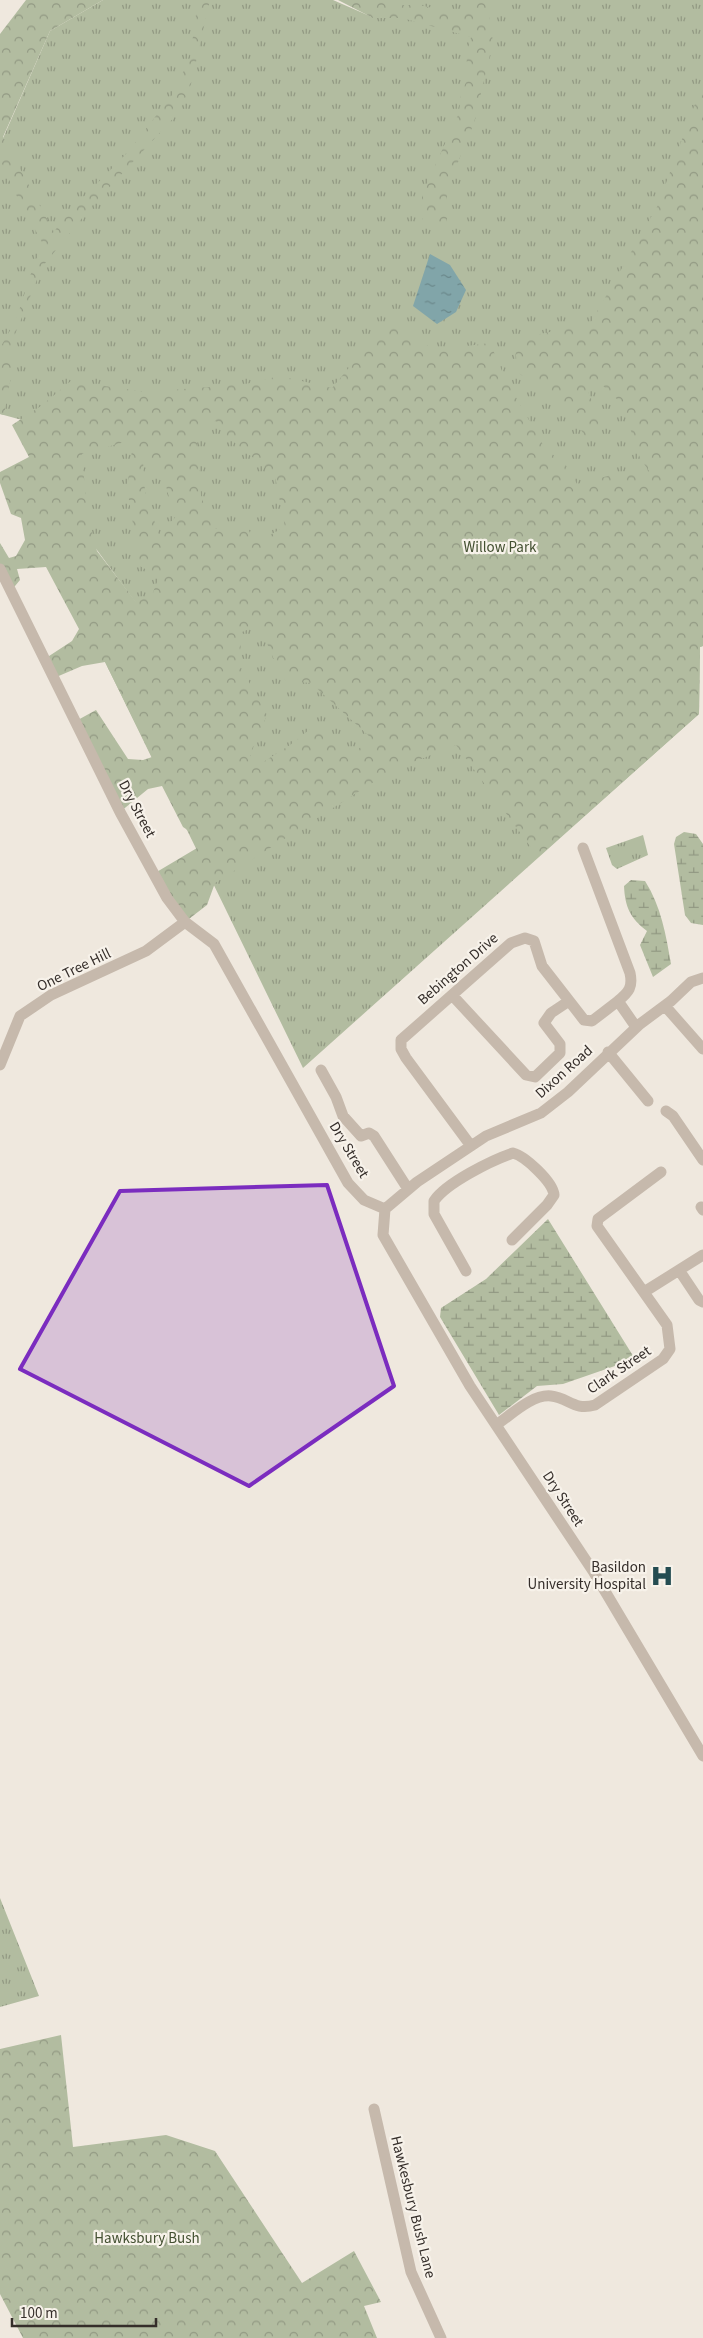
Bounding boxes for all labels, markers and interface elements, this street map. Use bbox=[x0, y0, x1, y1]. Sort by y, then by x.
park label: Willow Park bbox=[463, 537, 537, 558]
street label: Dry Street bbox=[113, 777, 161, 841]
street label: Bebington Drive bbox=[413, 928, 503, 1010]
street label: One Tree Hill bbox=[33, 943, 115, 997]
street label: Dixon Road bbox=[531, 1040, 597, 1104]
street label: Dry Street bbox=[324, 1118, 374, 1182]
street label: Clark Street bbox=[583, 1341, 655, 1399]
street label: Dry Street bbox=[537, 1467, 589, 1531]
place label: Basildon University Hospital bbox=[528, 1557, 646, 1595]
hospital icon: Basildon University Hospital bbox=[649, 1563, 675, 1589]
street label: Hawkesbury Bush Lane bbox=[385, 2134, 441, 2280]
park label: Hawksbury Bush bbox=[94, 2228, 200, 2249]
scale bar bbox=[12, 2296, 156, 2328]
text: 100 m bbox=[20, 2303, 58, 2324]

